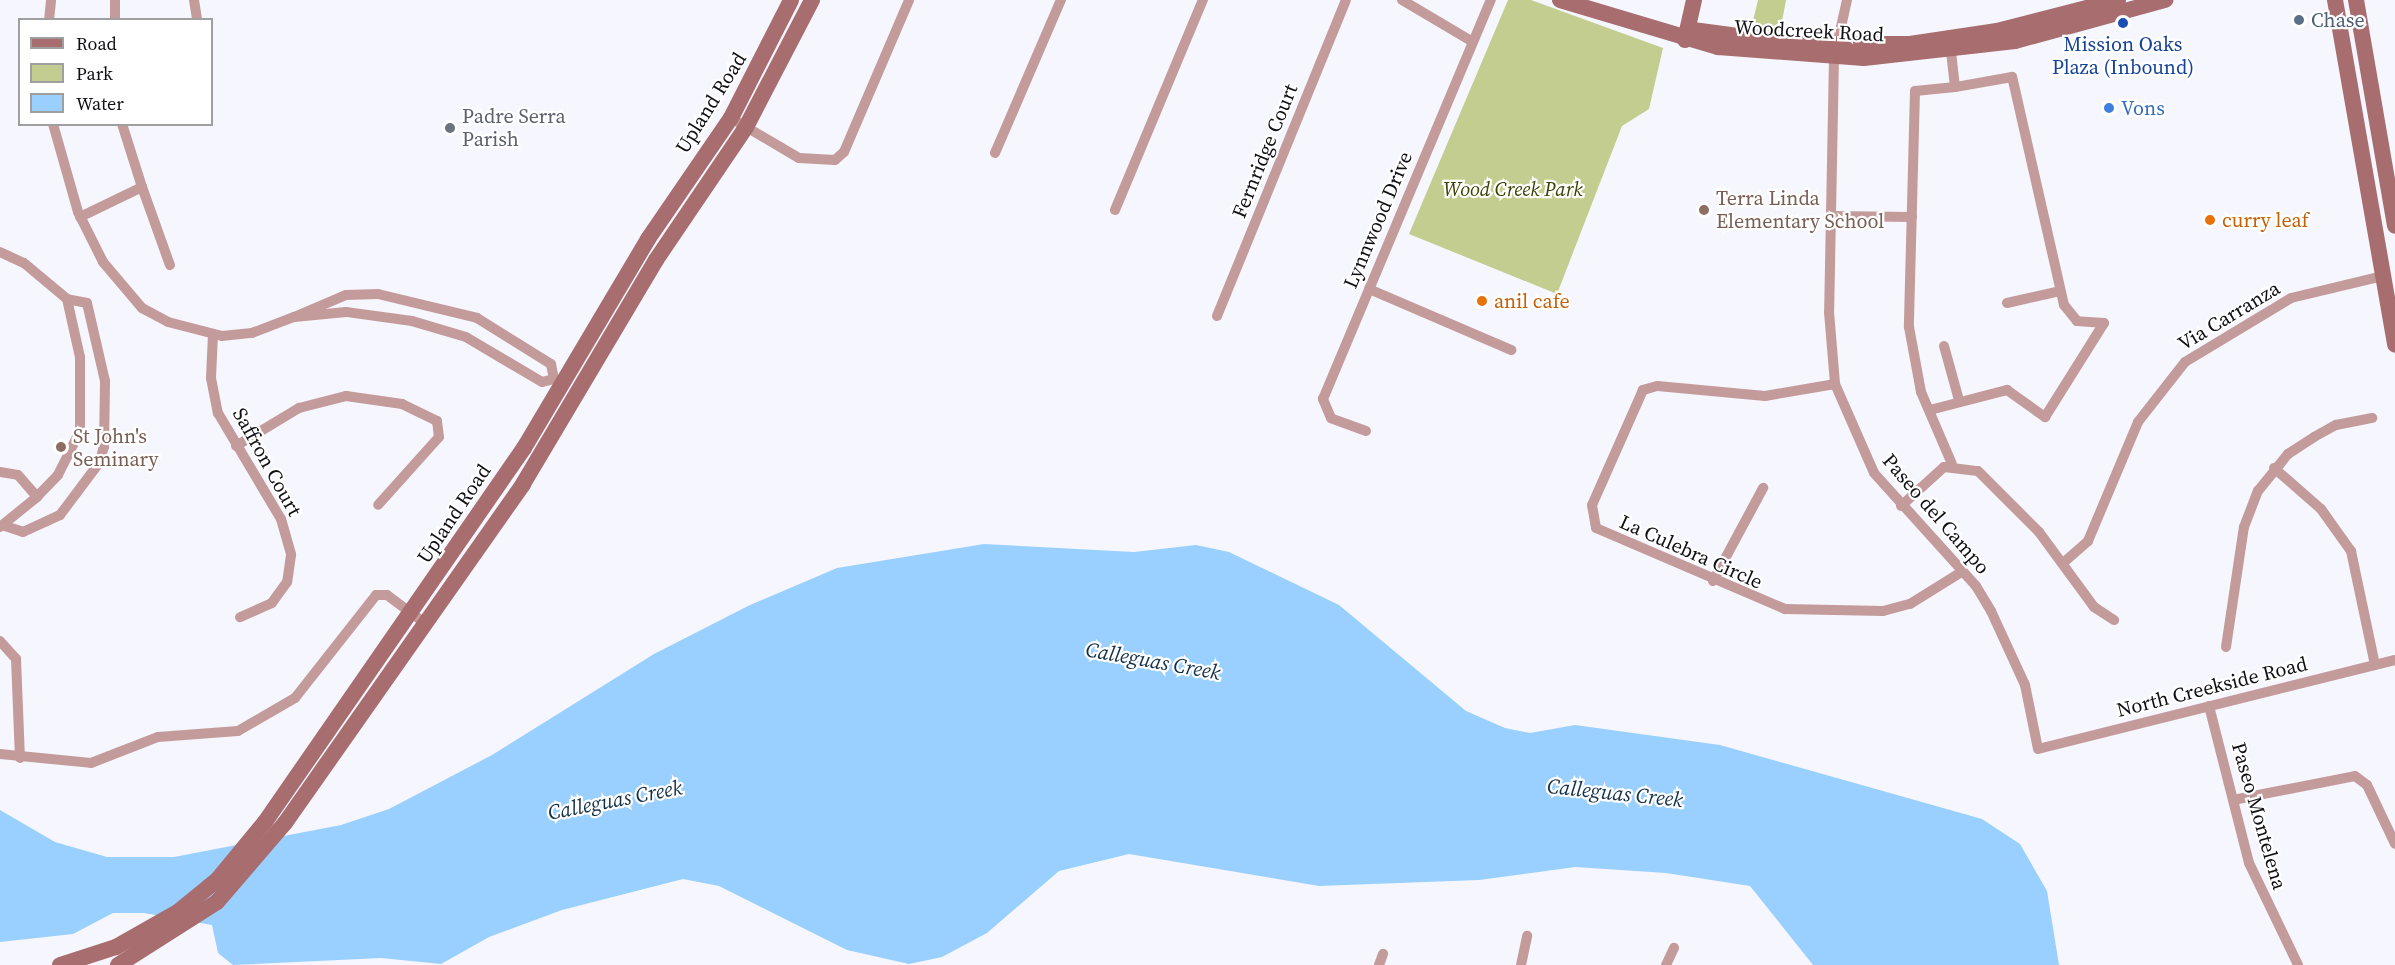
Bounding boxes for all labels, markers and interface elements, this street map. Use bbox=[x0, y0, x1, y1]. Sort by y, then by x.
place label: Chase bbox=[2311, 8, 2365, 32]
marker: Chase bbox=[2292, 13, 2306, 27]
street label: Woodcreek Road bbox=[1733, 15, 1885, 47]
marker: Mission Oaks Plaza (Inbound) bbox=[2116, 16, 2130, 30]
legend bbox=[18, 18, 213, 126]
text: Road bbox=[76, 31, 117, 56]
place label: Mission Oaks Plaza (Inbound) bbox=[2052, 33, 2194, 80]
street label: Upland Road bbox=[670, 48, 752, 158]
text: Park bbox=[76, 61, 113, 86]
street label: Fernridge Court bbox=[1227, 80, 1303, 222]
text: Water bbox=[76, 91, 124, 116]
place label: Vons bbox=[2121, 96, 2165, 120]
marker: Vons bbox=[2102, 101, 2116, 115]
place label: Padre Serra Parish bbox=[462, 104, 566, 151]
marker: Padre Serra Parish bbox=[443, 121, 457, 135]
street label: Lynnwood Drive bbox=[1338, 148, 1418, 292]
park label: Wood Creek Park bbox=[1443, 177, 1583, 201]
place label: Terra Linda Elementary School bbox=[1716, 186, 1884, 233]
marker: Terra Linda Elementary School bbox=[1697, 203, 1711, 217]
place label: curry leaf bbox=[2222, 208, 2309, 232]
marker: curry leaf bbox=[2203, 213, 2217, 227]
street label: Via Carranza bbox=[2174, 276, 2284, 356]
place label: anil cafe bbox=[1494, 289, 1570, 313]
marker: anil cafe bbox=[1475, 294, 1489, 308]
street label: Saffron Court bbox=[227, 404, 307, 520]
place label: St John's Seminary bbox=[73, 424, 159, 471]
marker: St John's Seminary bbox=[54, 440, 68, 454]
street label: Paseo del Campo bbox=[1877, 449, 1995, 579]
street label: Upland Road bbox=[412, 460, 496, 568]
street label: La Culebra Circle bbox=[1616, 510, 1766, 594]
water label: Calleguas Creek bbox=[1084, 637, 1222, 685]
street label: North Creekside Road bbox=[2114, 652, 2310, 722]
street label: Paseo Montelena bbox=[2227, 740, 2291, 892]
water label: Calleguas Creek bbox=[1546, 773, 1684, 813]
water label: Calleguas Creek bbox=[546, 775, 684, 825]

